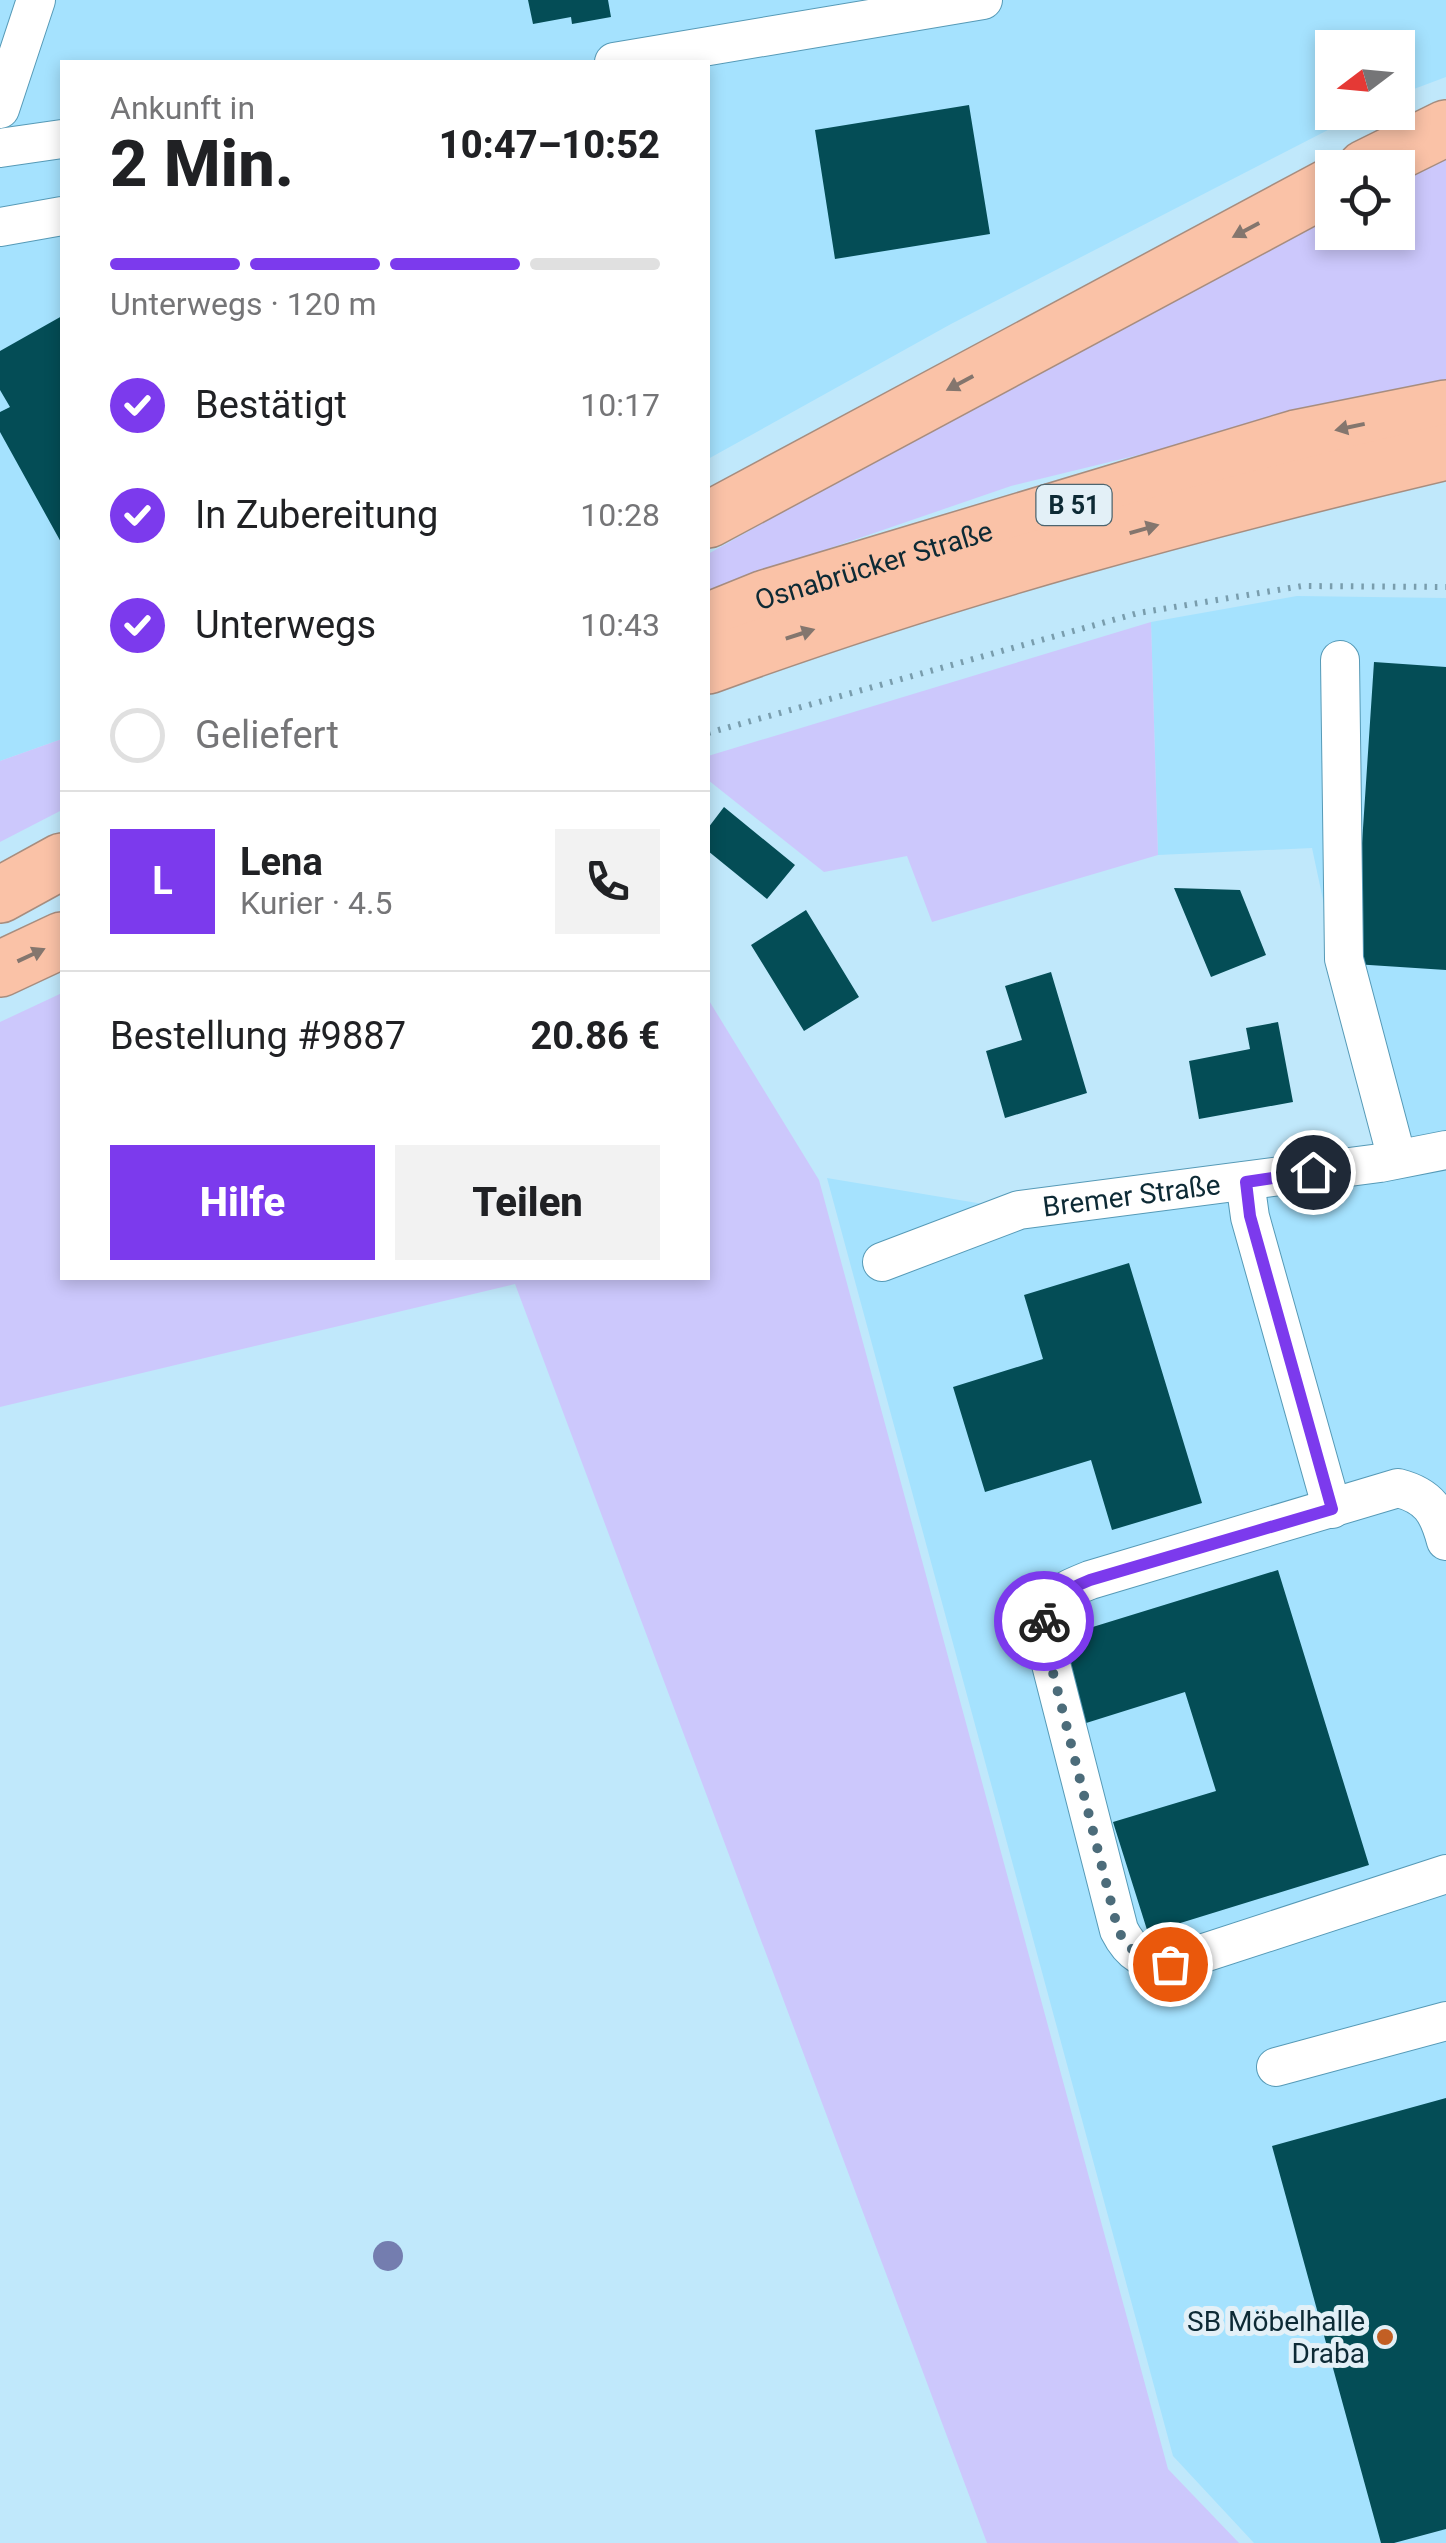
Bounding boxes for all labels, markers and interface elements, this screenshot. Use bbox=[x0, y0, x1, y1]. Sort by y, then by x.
north arrow bbox=[1315, 30, 1415, 130]
map controls bbox=[1315, 30, 1415, 250]
text: Ankunft in bbox=[110, 89, 255, 127]
text: 10:47–10:52 bbox=[439, 123, 660, 167]
text: 2 Min. bbox=[110, 126, 294, 202]
button: locate bbox=[1315, 150, 1415, 250]
one-way arrow bbox=[1232, 221, 1261, 238]
text: Unterwegs · 120 m bbox=[110, 285, 377, 323]
one-way arrow bbox=[945, 375, 974, 392]
icon: check bbox=[110, 378, 165, 433]
text: Bestätigt bbox=[195, 383, 347, 427]
text: 10:17 bbox=[580, 386, 660, 424]
one-way arrow bbox=[1335, 420, 1366, 436]
road number: B 51 bbox=[1036, 485, 1112, 525]
icon: check bbox=[110, 488, 165, 543]
text: In Zubereitung bbox=[195, 493, 438, 537]
text: 10:28 bbox=[580, 496, 660, 534]
street label: Osnabrücker Straße bbox=[750, 514, 996, 617]
one-way arrow bbox=[1129, 521, 1160, 536]
icon: check bbox=[110, 598, 165, 653]
text: Unterwegs bbox=[195, 603, 376, 647]
text: 10:43 bbox=[580, 606, 660, 644]
one-way arrow bbox=[785, 626, 815, 641]
text: Geliefert bbox=[195, 713, 339, 757]
button: phone bbox=[555, 829, 660, 934]
text: Lena bbox=[240, 840, 323, 884]
text: L bbox=[152, 859, 173, 903]
text: Kurier · 4.5 bbox=[240, 884, 392, 922]
one-way arrow bbox=[17, 946, 46, 963]
text: Bestellung #9887 bbox=[110, 1014, 406, 1058]
text: 20.86 € bbox=[531, 1014, 660, 1058]
pin bbox=[1271, 1130, 1356, 1215]
button: Hilfe bbox=[110, 1145, 375, 1260]
button: Teilen bbox=[395, 1145, 660, 1260]
icon: home bbox=[1286, 1145, 1341, 1200]
street label: Bremer Straße bbox=[1041, 1167, 1222, 1223]
courier bbox=[994, 1571, 1094, 1671]
icon: bike bbox=[1017, 1594, 1072, 1649]
pin bbox=[1128, 1922, 1213, 2007]
icon: bag bbox=[1143, 1937, 1198, 1992]
place label: SB Möbelhalle Draba bbox=[1187, 2305, 1365, 2370]
marker: SB Möbelhalle Draba bbox=[1374, 2326, 1396, 2348]

